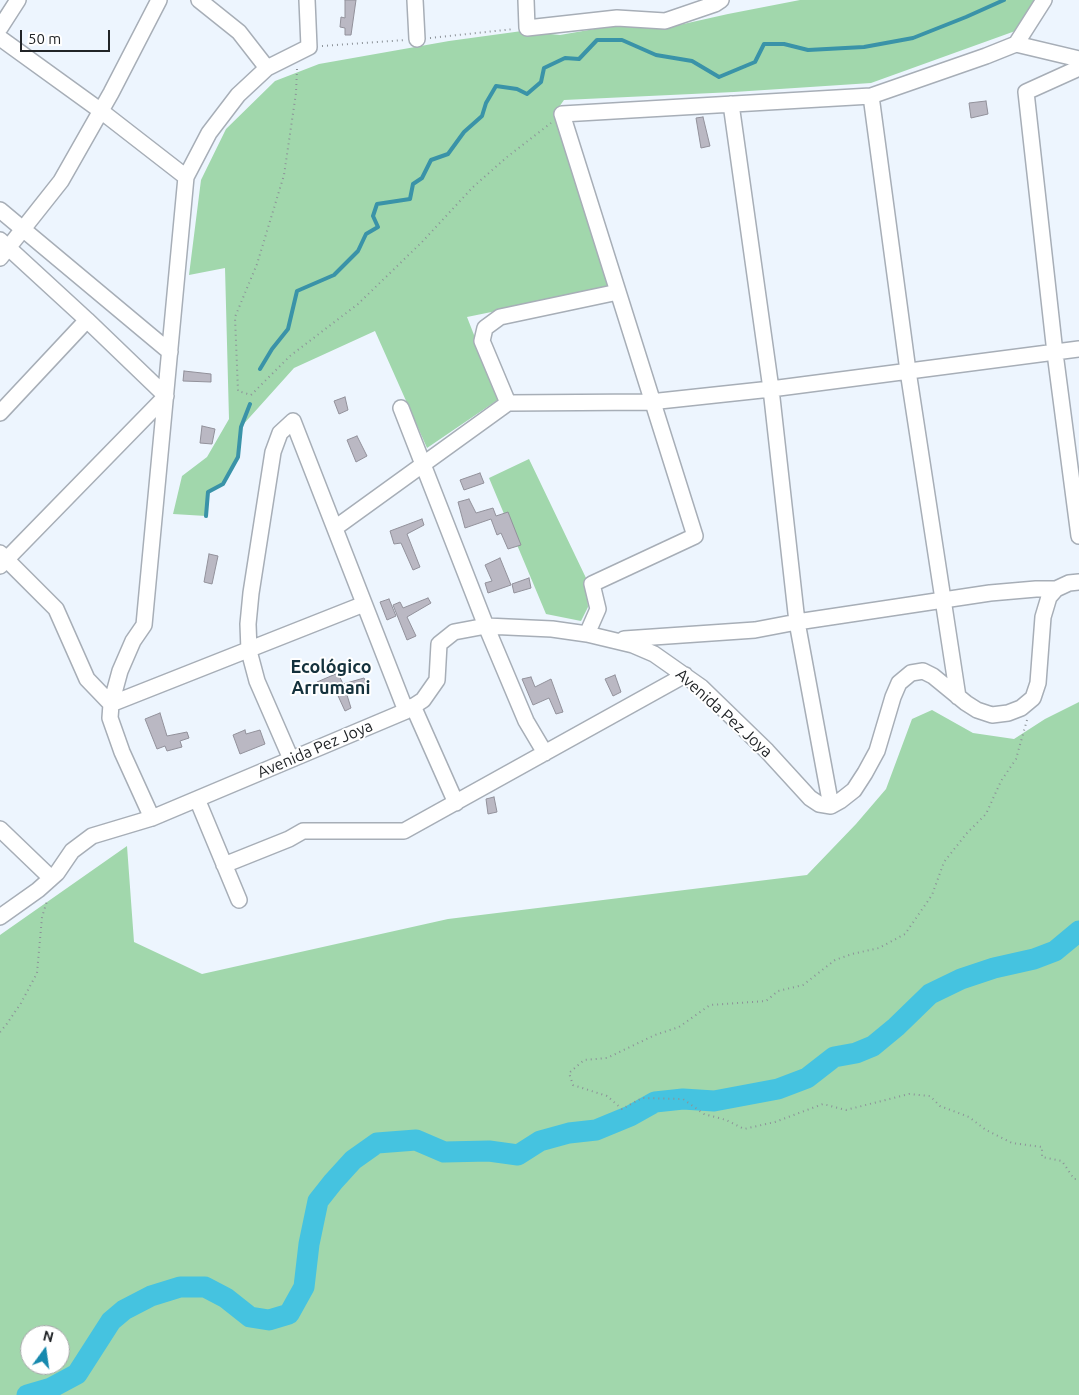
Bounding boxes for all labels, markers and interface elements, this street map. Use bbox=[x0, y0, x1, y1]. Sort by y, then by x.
scale bar bbox=[22, 20, 112, 52]
text: 50 m bbox=[28, 30, 61, 47]
district label: Ecológico Arrumani bbox=[290, 656, 372, 699]
street label: Avenida Pez Joya bbox=[672, 665, 776, 761]
street label: Avenida Pez Joya bbox=[255, 716, 375, 782]
north arrow bbox=[20, 1325, 70, 1375]
text: N bbox=[41, 1327, 55, 1345]

